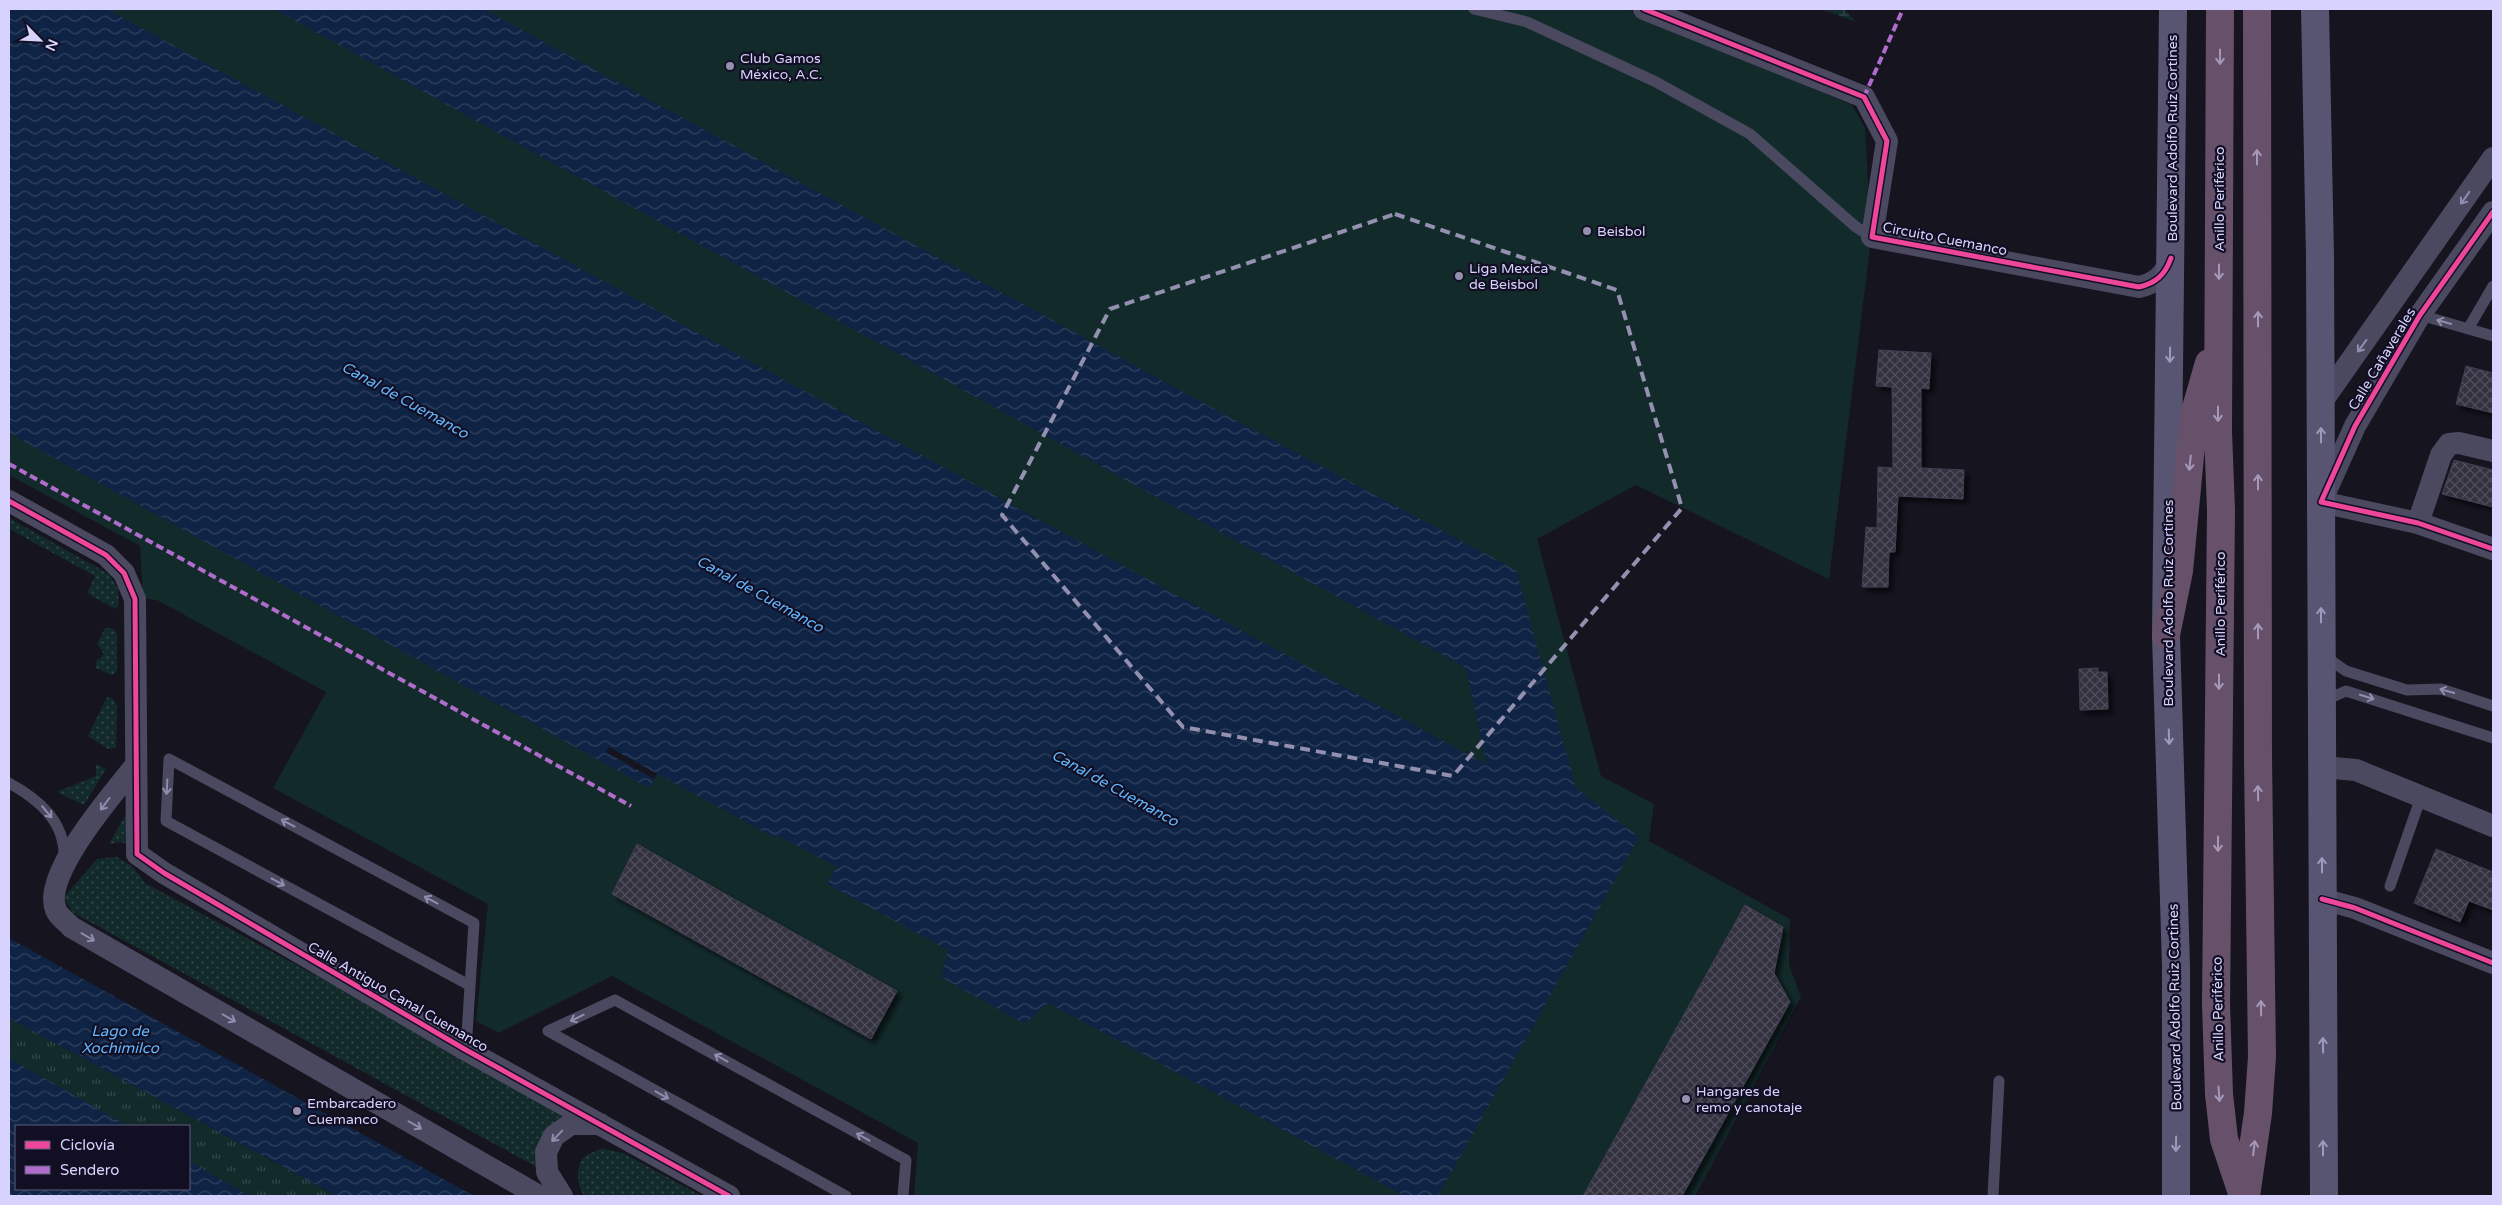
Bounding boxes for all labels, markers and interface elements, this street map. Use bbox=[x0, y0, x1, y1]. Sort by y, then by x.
north arrow bbox=[15, 15, 65, 65]
street label: Boulevard Adolfo Ruiz Cortines bbox=[2164, 34, 2181, 242]
text: N bbox=[41, 36, 61, 54]
one-way arrow bbox=[2215, 49, 2225, 65]
place label: Club Gamos México, A.C. bbox=[740, 50, 822, 83]
marker: Club Gamos México, A.C. bbox=[724, 60, 736, 72]
street label: Anillo Periférico bbox=[2211, 146, 2228, 252]
one-way arrow bbox=[2252, 149, 2262, 165]
one-way arrow bbox=[2460, 191, 2470, 205]
street label: Circuito Cuemanco bbox=[1881, 219, 2009, 259]
place label: Beisbol bbox=[1597, 223, 1646, 240]
marker: Beisbol bbox=[1581, 225, 1593, 237]
place label: Liga Mexica de Beisbol bbox=[1469, 260, 1548, 293]
one-way arrow bbox=[2214, 264, 2224, 280]
marker: Liga Mexica de Beisbol bbox=[1453, 270, 1465, 282]
street label: Calle Cañaverales bbox=[2345, 304, 2419, 413]
one-way arrow bbox=[2253, 311, 2263, 328]
one-way arrow bbox=[2436, 317, 2452, 327]
one-way arrow bbox=[2357, 339, 2367, 353]
one-way arrow bbox=[2165, 346, 2175, 363]
water label: Canal de Cuemanco bbox=[338, 358, 472, 443]
one-way arrow bbox=[2213, 406, 2223, 422]
one-way arrow bbox=[2316, 427, 2326, 444]
one-way arrow bbox=[2185, 455, 2194, 471]
one-way arrow bbox=[2253, 474, 2263, 490]
street label: Boulevard Adolfo Ruiz Cortines bbox=[2160, 499, 2177, 707]
street label: Anillo Periférico bbox=[2212, 551, 2229, 657]
water label: Canal de Cuemanco bbox=[693, 552, 827, 637]
one-way arrow bbox=[2316, 607, 2326, 624]
one-way arrow bbox=[2253, 623, 2263, 640]
one-way arrow bbox=[2214, 674, 2224, 690]
one-way arrow bbox=[2439, 686, 2455, 695]
one-way arrow bbox=[2358, 692, 2374, 702]
one-way arrow bbox=[2164, 728, 2174, 744]
water label: Canal de Cuemanco bbox=[1048, 746, 1182, 831]
one-way arrow bbox=[163, 778, 172, 794]
one-way arrow bbox=[2253, 786, 2263, 802]
one-way arrow bbox=[100, 797, 110, 811]
one-way arrow bbox=[42, 805, 53, 818]
one-way arrow bbox=[280, 818, 295, 828]
one-way arrow bbox=[2213, 836, 2223, 852]
one-way arrow bbox=[2317, 857, 2327, 874]
one-way arrow bbox=[271, 877, 286, 887]
one-way arrow bbox=[424, 895, 439, 904]
street label: Boulevard Adolfo Ruiz Cortines bbox=[2165, 903, 2185, 1111]
one-way arrow bbox=[80, 932, 94, 942]
street label: Calle Antiguo Canal Cuemanco bbox=[305, 938, 491, 1056]
street label: Anillo Periférico bbox=[2209, 956, 2227, 1062]
one-way arrow bbox=[2256, 1001, 2266, 1017]
one-way arrow bbox=[221, 1013, 235, 1023]
one-way arrow bbox=[570, 1013, 585, 1023]
water label: Lago de Xochimilco bbox=[81, 1022, 160, 1057]
one-way arrow bbox=[2318, 1037, 2328, 1054]
one-way arrow bbox=[714, 1053, 728, 1063]
place label: Hangares de remo y canotaje bbox=[1696, 1083, 1802, 1116]
one-way arrow bbox=[2215, 1086, 2224, 1102]
one-way arrow bbox=[655, 1090, 669, 1100]
marker: Hangares de remo y canotaje bbox=[1680, 1093, 1692, 1105]
place label: Embarcadero Cuemanco bbox=[307, 1095, 396, 1128]
marker: Embarcadero Cuemanco bbox=[291, 1105, 303, 1117]
one-way arrow bbox=[407, 1120, 422, 1130]
legend bbox=[15, 1125, 190, 1190]
one-way arrow bbox=[551, 1130, 563, 1142]
one-way arrow bbox=[856, 1131, 871, 1141]
text: Ciclovía bbox=[60, 1136, 115, 1154]
one-way arrow bbox=[2171, 1136, 2181, 1152]
one-way arrow bbox=[2249, 1140, 2259, 1156]
one-way arrow bbox=[2318, 1140, 2328, 1156]
text: Sendero bbox=[60, 1161, 119, 1179]

